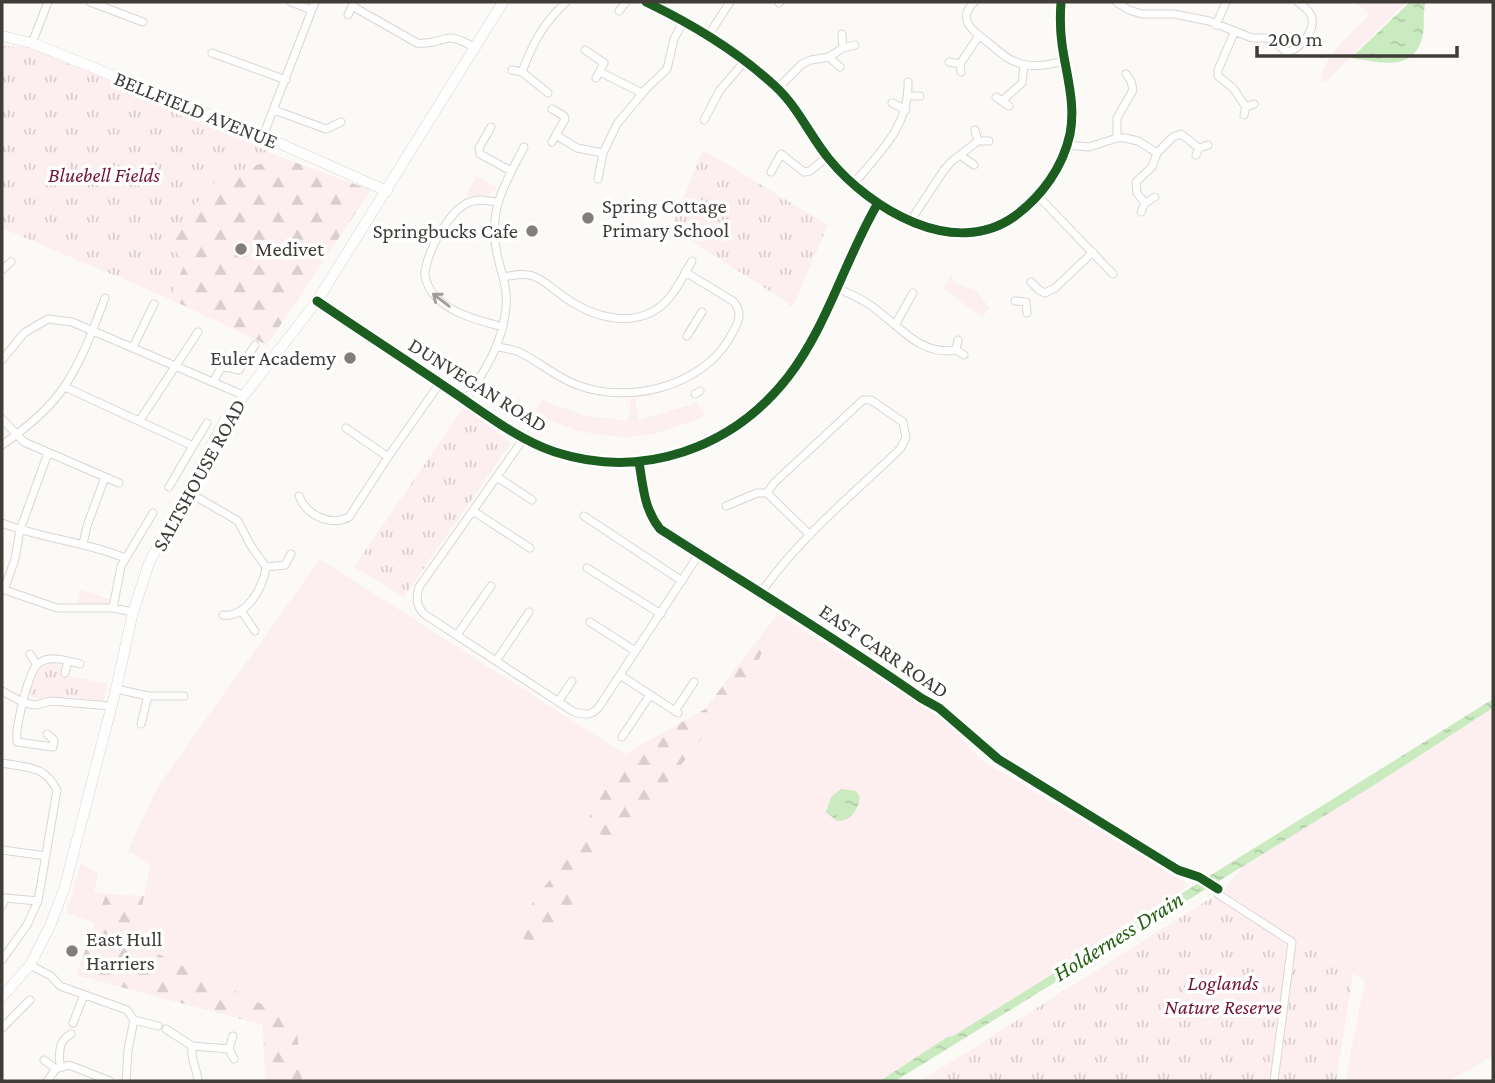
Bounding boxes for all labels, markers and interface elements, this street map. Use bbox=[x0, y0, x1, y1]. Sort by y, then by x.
scale bar bbox=[1257, 14, 1456, 58]
text: 200 m bbox=[1268, 27, 1323, 51]
street label: BELLFIELD AVENUE bbox=[111, 66, 281, 154]
park label: Bluebell Fields bbox=[48, 163, 160, 187]
place label: Spring Cottage Primary School bbox=[602, 194, 729, 242]
marker: Spring Cottage Primary School bbox=[580, 210, 596, 226]
place label: Springbucks Cafe bbox=[373, 219, 518, 243]
marker: Springbucks Cafe bbox=[524, 223, 540, 239]
place label: Medivet bbox=[255, 237, 325, 261]
marker: Medivet bbox=[233, 241, 249, 257]
one-way arrow bbox=[433, 292, 451, 307]
street label: DUNVEGAN ROAD bbox=[404, 333, 552, 437]
place label: Euler Academy bbox=[210, 346, 336, 370]
marker: Euler Academy bbox=[342, 350, 358, 366]
street label: SALTSHOUSE ROAD bbox=[147, 395, 251, 555]
street label: EAST CARR ROAD bbox=[815, 599, 953, 703]
water label: Holderness Drain bbox=[1048, 886, 1188, 986]
place label: East Hull Harriers bbox=[86, 927, 162, 975]
marker: East Hull Harriers bbox=[64, 943, 80, 959]
park label: Loglands Nature Reserve bbox=[1164, 971, 1282, 1019]

